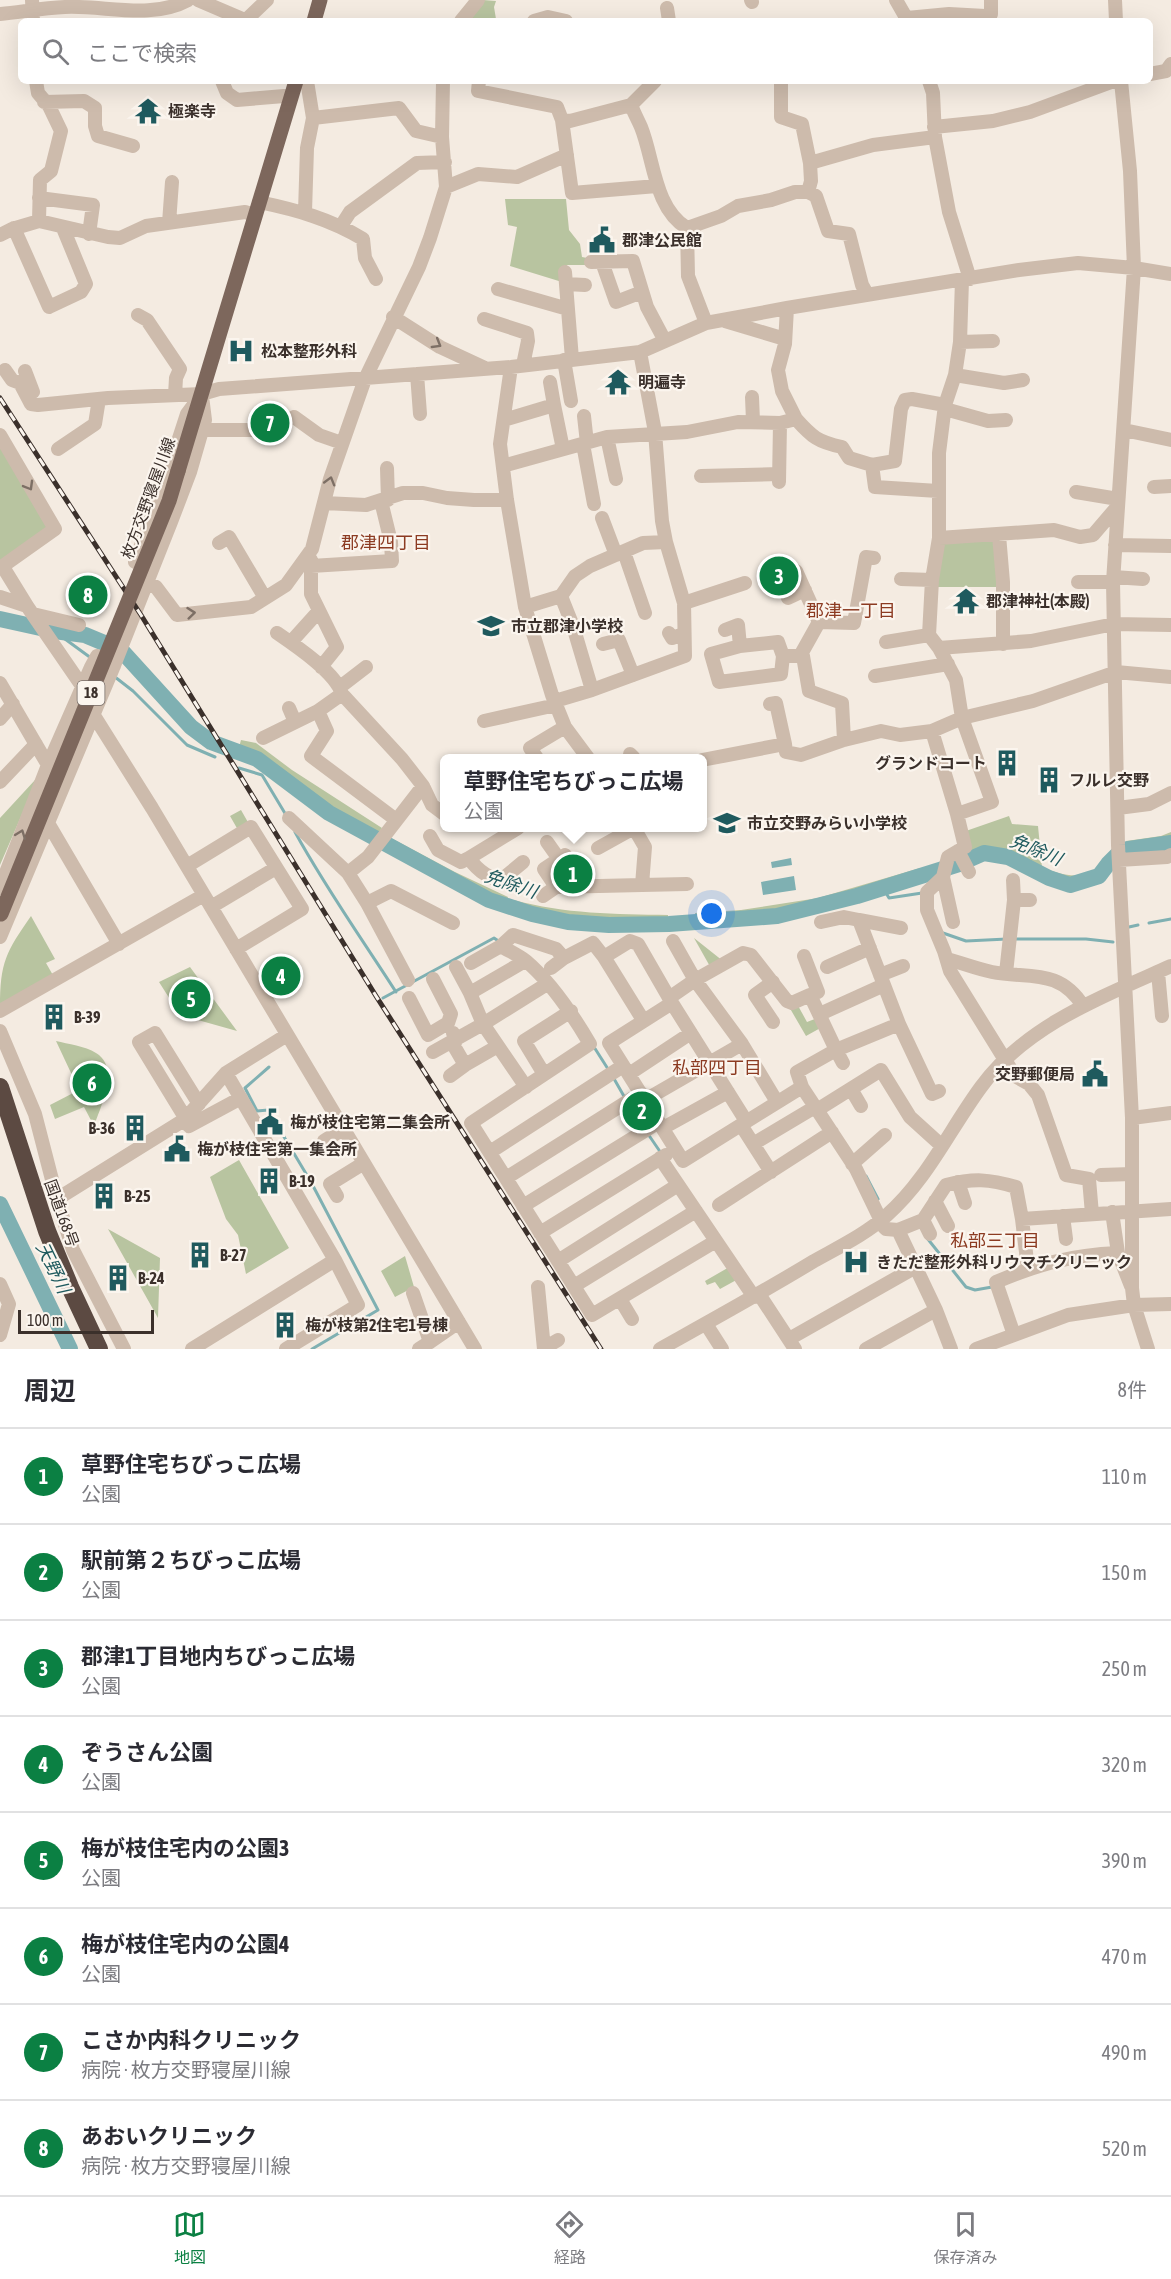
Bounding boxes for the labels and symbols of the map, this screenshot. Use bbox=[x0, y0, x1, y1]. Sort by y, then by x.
temple icon: 極楽寺 bbox=[133, 96, 163, 126]
place label: 極楽寺 bbox=[168, 102, 216, 120]
public building icon: 郡津公民館 bbox=[587, 225, 617, 255]
place label: 郡津公民館 bbox=[622, 231, 702, 249]
hospital icon: 松本整形外科 bbox=[226, 336, 256, 366]
one-way arrow bbox=[431, 337, 441, 349]
place label: 松本整形外科 bbox=[261, 342, 357, 360]
temple icon: 明遍寺 bbox=[603, 367, 633, 397]
place label: 明遍寺 bbox=[638, 373, 686, 391]
pin: 7 bbox=[250, 400, 290, 446]
street label: 枚方交野寝屋川線 bbox=[118, 435, 178, 561]
one-way arrow bbox=[323, 477, 335, 487]
one-way arrow bbox=[22, 480, 34, 490]
district label: 郡津四丁目 bbox=[341, 532, 431, 553]
pin: 3 bbox=[760, 554, 798, 598]
pin: 8 bbox=[68, 572, 107, 618]
temple icon: 郡津神社(本殿) bbox=[951, 586, 981, 616]
place label: 郡津神社(本殿) bbox=[986, 592, 1090, 610]
district label: 郡津一丁目 bbox=[806, 600, 896, 621]
one-way arrow bbox=[186, 607, 195, 620]
school or university icon: 市立郡津小学校 bbox=[476, 611, 506, 641]
place label: 市立郡津小学校 bbox=[511, 617, 623, 635]
road number: 18 bbox=[78, 681, 104, 705]
building icon: グランドコート bbox=[992, 748, 1022, 778]
place label: グランドコート bbox=[875, 754, 987, 772]
building icon: フルレ交野 bbox=[1034, 765, 1064, 795]
place label: フルレ交野 bbox=[1069, 771, 1149, 789]
school or university icon: 市立交野みらい小学校 bbox=[712, 808, 742, 838]
place label: 市立交野みらい小学校 bbox=[747, 814, 907, 832]
one-way arrow bbox=[14, 829, 26, 840]
water label: 免除川 bbox=[1007, 830, 1067, 870]
pin: 1 bbox=[554, 852, 592, 896]
water label: 免除川 bbox=[482, 865, 542, 903]
your location bbox=[697, 899, 726, 928]
pin: 4 bbox=[262, 954, 300, 998]
pin: 5 bbox=[172, 976, 210, 1022]
building icon: B-39 bbox=[39, 1002, 69, 1032]
place label: B-39 bbox=[74, 1008, 101, 1026]
district label: 私部四丁目 bbox=[672, 1057, 762, 1078]
public building icon: 交野郵便局 bbox=[1080, 1059, 1110, 1089]
pin: 6 bbox=[72, 1060, 112, 1106]
place label: 交野郵便局 bbox=[995, 1065, 1075, 1083]
pin: 2 bbox=[622, 1088, 662, 1134]
public building icon: 梅が枝住宅第二集会所 bbox=[255, 1107, 285, 1137]
building icon: B-36 bbox=[120, 1113, 150, 1143]
place label: 梅が枝住宅第二集会所 bbox=[290, 1113, 450, 1131]
place label: B-36 bbox=[88, 1119, 115, 1137]
public building icon: 梅が枝住宅第一集会所 bbox=[162, 1134, 192, 1164]
place label: 梅が枝住宅第一集会所 bbox=[197, 1140, 357, 1158]
building icon: B-19 bbox=[254, 1166, 284, 1196]
place label: B-19 bbox=[289, 1172, 315, 1190]
street label: 国道168号 bbox=[41, 1177, 83, 1249]
building icon: B-25 bbox=[89, 1181, 119, 1211]
place label: B-25 bbox=[124, 1187, 151, 1205]
district label: 私部三丁目 bbox=[950, 1230, 1040, 1251]
water label: 天野川 bbox=[32, 1239, 76, 1298]
building icon: B-27 bbox=[185, 1240, 215, 1270]
place label: B-27 bbox=[220, 1246, 247, 1264]
hospital icon: きただ整形外科リウマチクリニック bbox=[841, 1247, 871, 1277]
place label: きただ整形外科リウマチクリニック bbox=[876, 1253, 1132, 1271]
building icon: B-24 bbox=[103, 1263, 133, 1293]
place label: B-24 bbox=[138, 1269, 165, 1287]
scale bar bbox=[18, 1307, 154, 1334]
building icon: 梅が枝第2住宅1号棟 bbox=[270, 1310, 300, 1340]
place label: 梅が枝第2住宅1号棟 bbox=[305, 1316, 448, 1334]

